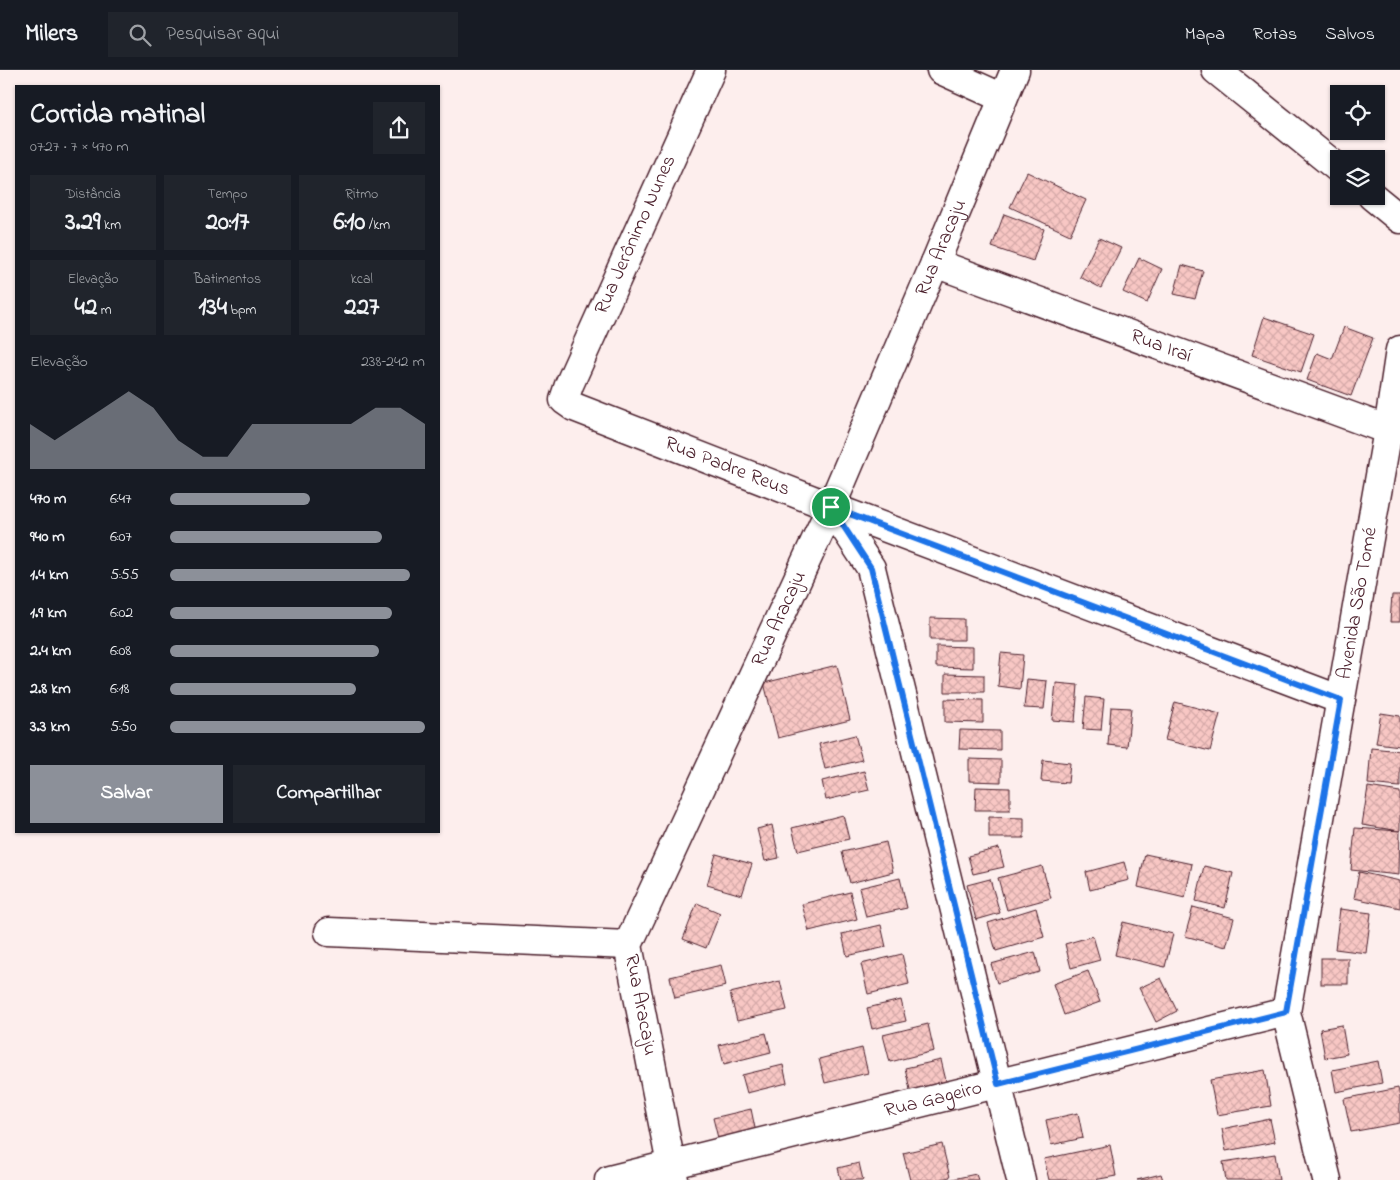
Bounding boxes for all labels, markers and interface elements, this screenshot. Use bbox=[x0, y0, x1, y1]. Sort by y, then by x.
search box bbox=[108, 12, 458, 57]
text: Milers bbox=[25, 17, 78, 52]
icon: search bbox=[126, 21, 154, 49]
text: Pesquisar aqui bbox=[166, 21, 279, 48]
text: Mapa bbox=[1185, 22, 1225, 48]
text: Rotas bbox=[1253, 22, 1297, 48]
text: Salvos bbox=[1325, 22, 1375, 48]
map controls bbox=[1330, 85, 1385, 205]
button: locate bbox=[1330, 85, 1385, 140]
text: Corrida matinal bbox=[30, 95, 205, 136]
button: share bbox=[373, 102, 425, 154]
text: 07:27 · 7 × 470 m bbox=[30, 135, 129, 159]
button: layers bbox=[1330, 150, 1385, 205]
street label: Rua Jerônimo Nunes bbox=[588, 151, 684, 319]
text: Distância bbox=[65, 184, 121, 205]
text: Tempo bbox=[207, 184, 248, 205]
text: Ritmo bbox=[345, 184, 378, 205]
street label: Rua Aracaju bbox=[908, 195, 974, 301]
text: 3.29 bbox=[65, 205, 101, 241]
text: 20:17 bbox=[206, 205, 249, 241]
text: 6:10 bbox=[333, 205, 365, 241]
text: km bbox=[101, 215, 121, 236]
text: /km bbox=[365, 215, 390, 236]
text: Elevação bbox=[68, 269, 118, 290]
text: Batimentos bbox=[194, 269, 261, 290]
text: kcal bbox=[351, 269, 373, 290]
text: 42 bbox=[75, 290, 97, 326]
text: 134 bbox=[199, 290, 227, 326]
text: 227 bbox=[344, 290, 379, 326]
text: m bbox=[97, 300, 112, 321]
text: bpm bbox=[227, 300, 256, 321]
street label: Rua Iraí bbox=[1126, 322, 1196, 371]
text: Elevação bbox=[30, 350, 88, 374]
text: 238–242 m bbox=[361, 350, 425, 374]
street label: Rua Padre Reus bbox=[660, 429, 794, 504]
pin bbox=[810, 486, 852, 528]
text: 470 m bbox=[30, 487, 67, 511]
text: 6:47 bbox=[110, 487, 132, 511]
icon: arrive bbox=[817, 493, 845, 521]
text: 940 m bbox=[30, 525, 65, 549]
text: 6:07 bbox=[110, 525, 132, 549]
street label: Avenida São Tomé bbox=[1330, 525, 1385, 682]
text: 1.4 km bbox=[30, 563, 68, 587]
text: 5:55 bbox=[110, 563, 139, 587]
street label: Rua Aracaju bbox=[744, 566, 814, 671]
text: 1.9 km bbox=[30, 601, 67, 625]
text: 6:02 bbox=[110, 601, 133, 625]
text: 2.4 km bbox=[30, 639, 71, 663]
text: 6:08 bbox=[110, 639, 131, 663]
text: 2.8 km bbox=[30, 677, 71, 701]
text: 6:18 bbox=[110, 677, 130, 701]
text: 3.3 km bbox=[30, 715, 70, 739]
text: 5:50 bbox=[110, 715, 137, 739]
button: Salvar bbox=[30, 765, 223, 823]
button: Compartilhar bbox=[233, 765, 425, 823]
street label: Rua Aracaju bbox=[616, 952, 664, 1058]
street label: Rua Gageiro bbox=[881, 1073, 985, 1126]

